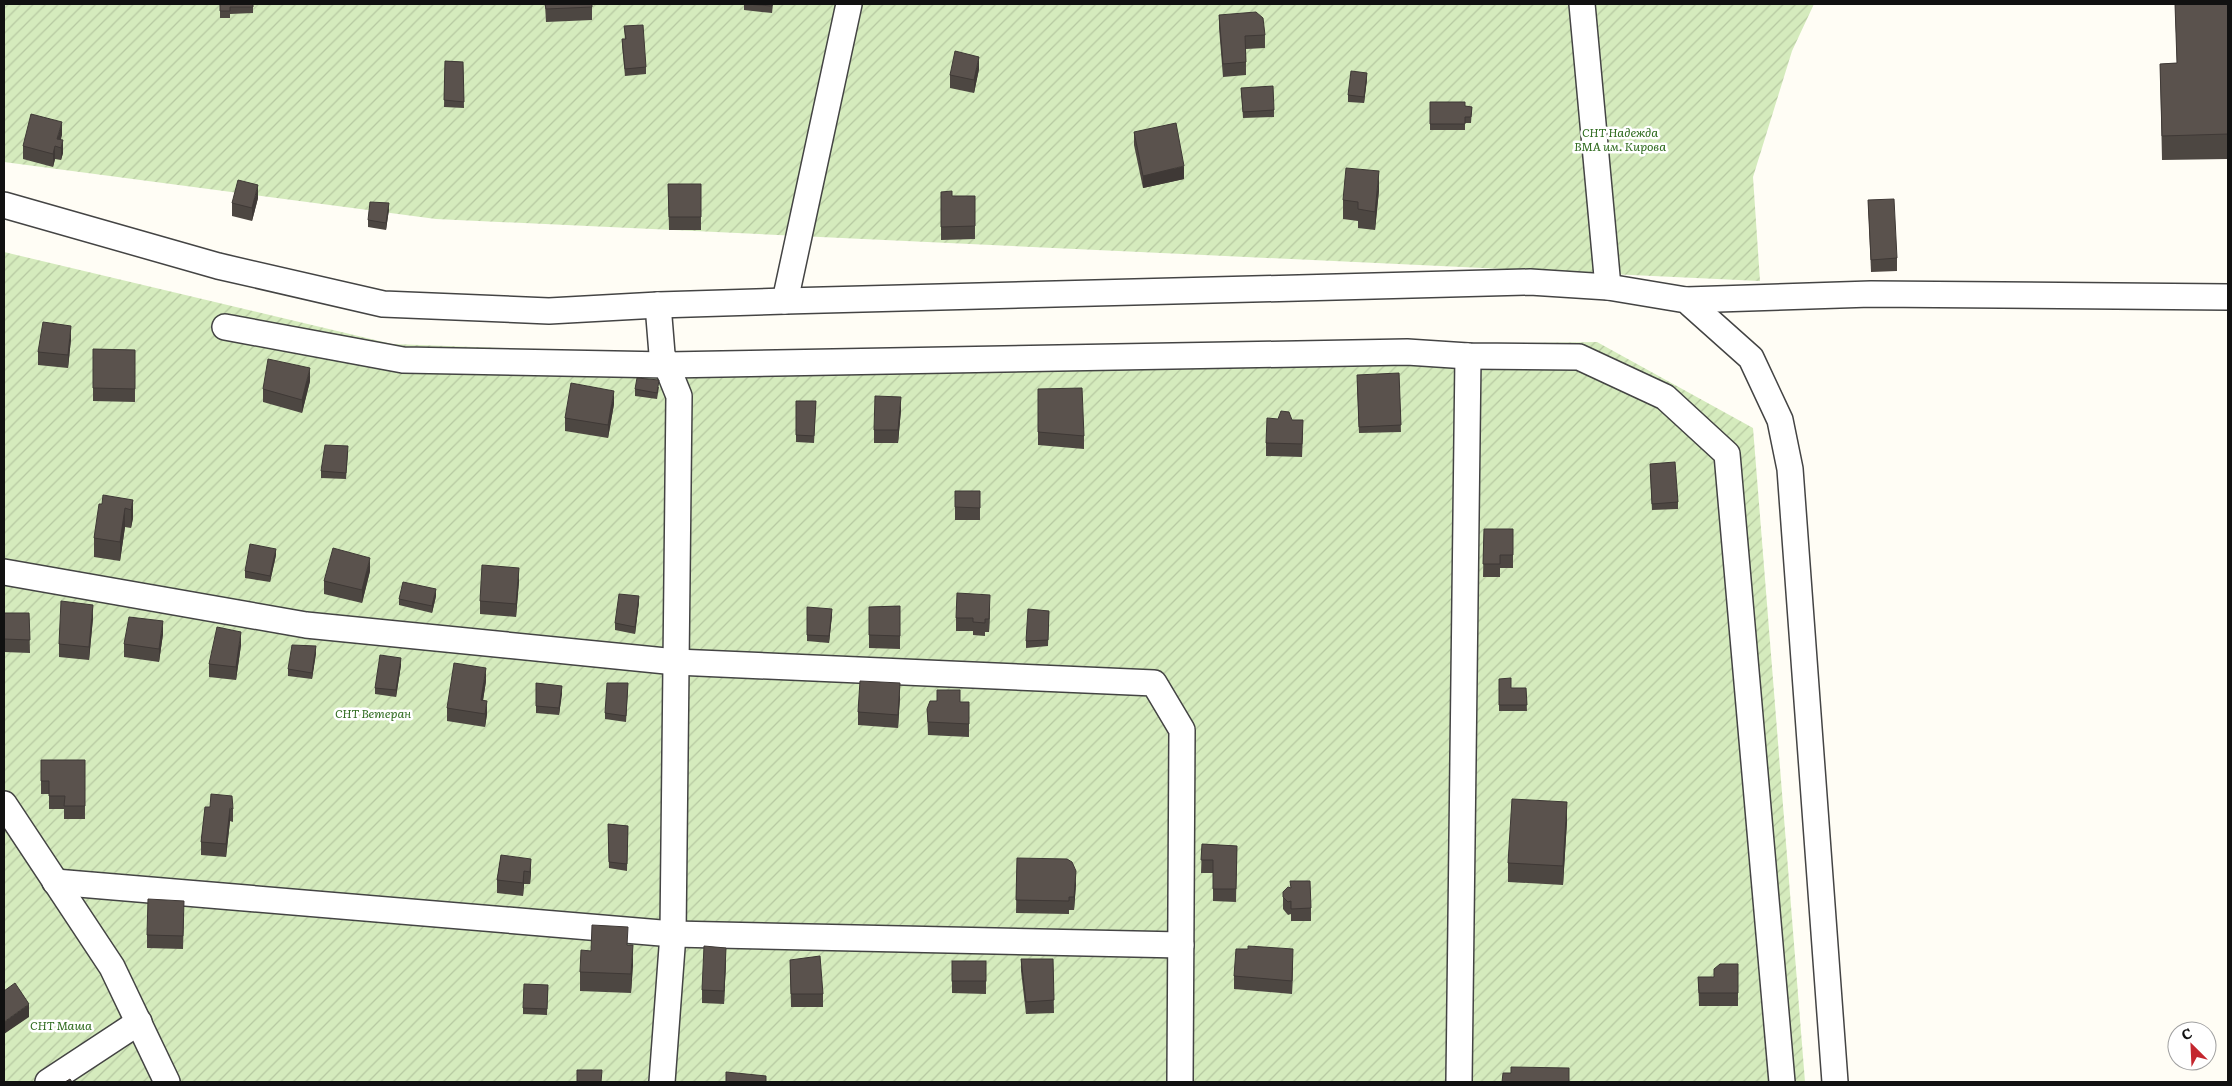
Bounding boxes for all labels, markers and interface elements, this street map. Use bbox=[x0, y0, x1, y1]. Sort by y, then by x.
park label: СНТ Надежда ВМА им. Кирова bbox=[1574, 123, 1666, 155]
park label: СНТ Ветеран bbox=[335, 704, 411, 722]
park label: СНТ Маша bbox=[30, 1016, 92, 1034]
north arrow bbox=[2167, 1021, 2217, 1071]
text: С bbox=[2178, 1022, 2195, 1044]

